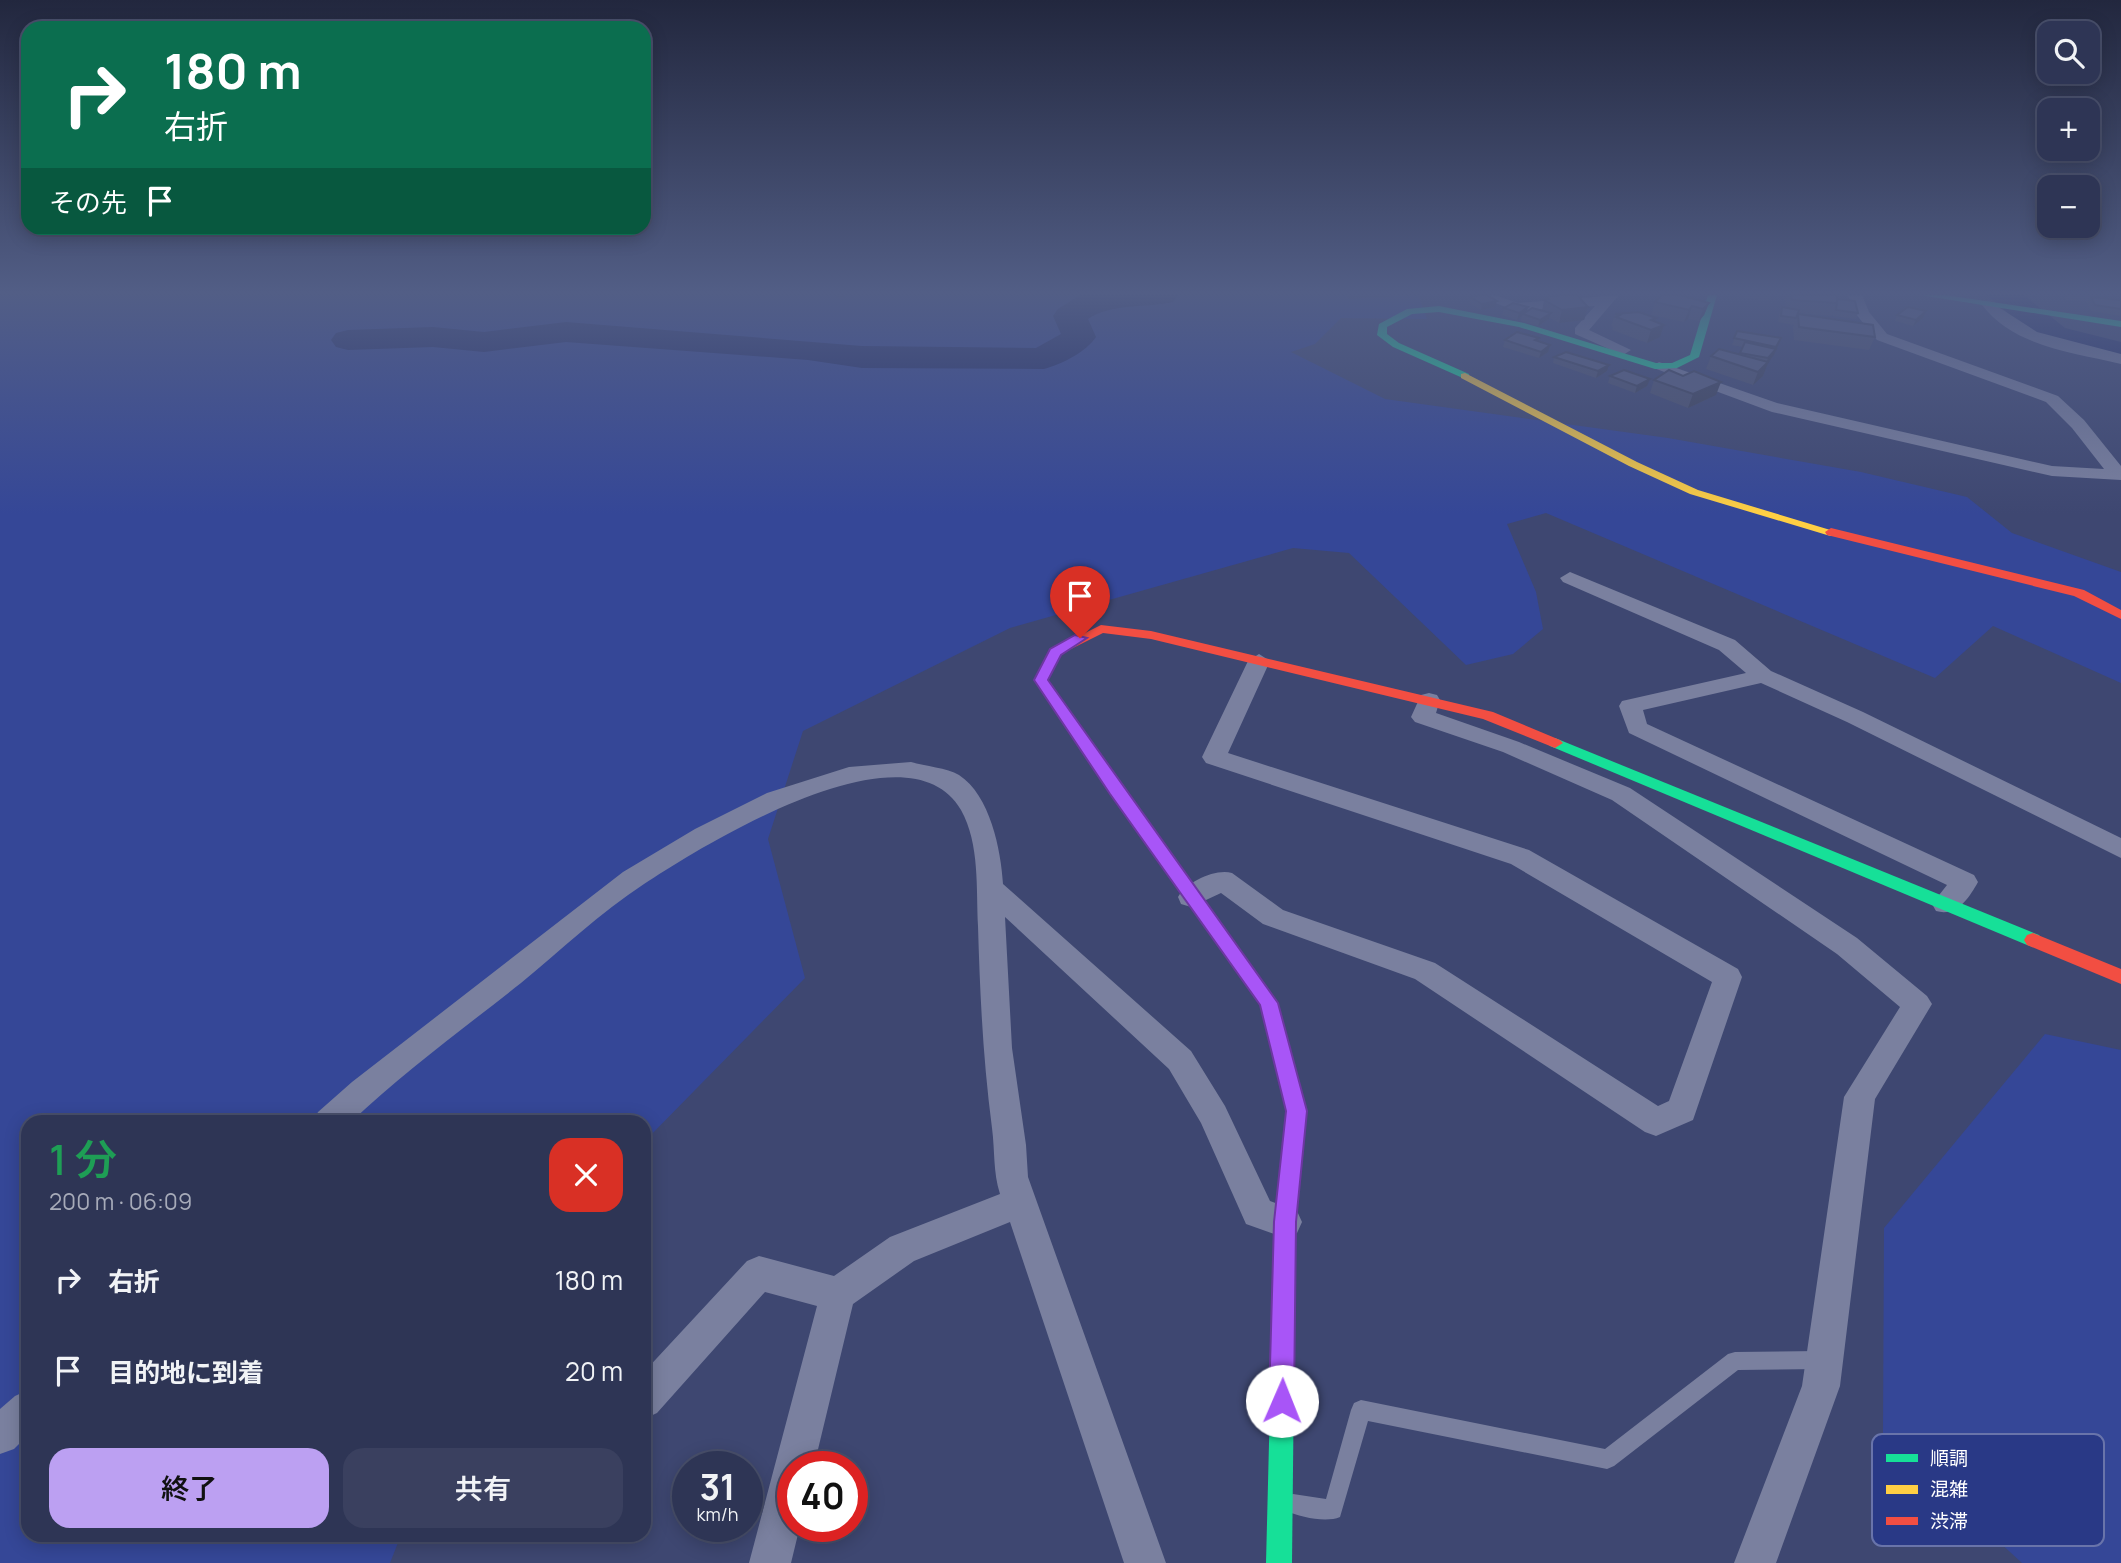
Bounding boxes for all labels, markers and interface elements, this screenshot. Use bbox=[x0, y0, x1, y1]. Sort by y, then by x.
map controls bbox=[2037, 21, 2100, 238]
button: search bbox=[2037, 21, 2100, 84]
text: 180 m bbox=[164, 37, 302, 104]
icon: right bbox=[49, 49, 140, 140]
button: + bbox=[2037, 98, 2100, 161]
text: 右折 bbox=[164, 104, 228, 148]
button: − bbox=[2037, 175, 2100, 238]
icon: arrive bbox=[141, 182, 179, 220]
text: その先 bbox=[49, 184, 127, 220]
pin bbox=[1050, 566, 1110, 638]
icon: arrive bbox=[1061, 577, 1099, 615]
text: 1 分 bbox=[49, 1130, 117, 1188]
button: close bbox=[549, 1138, 623, 1212]
text: 200 m · 06:09 bbox=[49, 1185, 192, 1217]
icon: right bbox=[49, 1261, 87, 1299]
text: 180 m bbox=[555, 1262, 623, 1298]
text: 右折 bbox=[108, 1263, 160, 1299]
icon: arrive bbox=[49, 1352, 87, 1390]
text: 20 m bbox=[565, 1353, 623, 1389]
text: 目的地に到着 bbox=[108, 1354, 264, 1390]
position arrow bbox=[1245, 1364, 1319, 1438]
legend bbox=[1872, 1434, 2104, 1546]
text: 順調 bbox=[1930, 1445, 1968, 1471]
button: 終了 bbox=[49, 1448, 329, 1528]
button: 共有 bbox=[343, 1448, 623, 1528]
speed limit sign: 40 bbox=[777, 1451, 868, 1542]
text: 31 bbox=[700, 1463, 735, 1511]
text: 混雑 bbox=[1930, 1476, 1968, 1502]
text: km/h bbox=[697, 1502, 738, 1526]
text: 渋滞 bbox=[1930, 1508, 1968, 1534]

